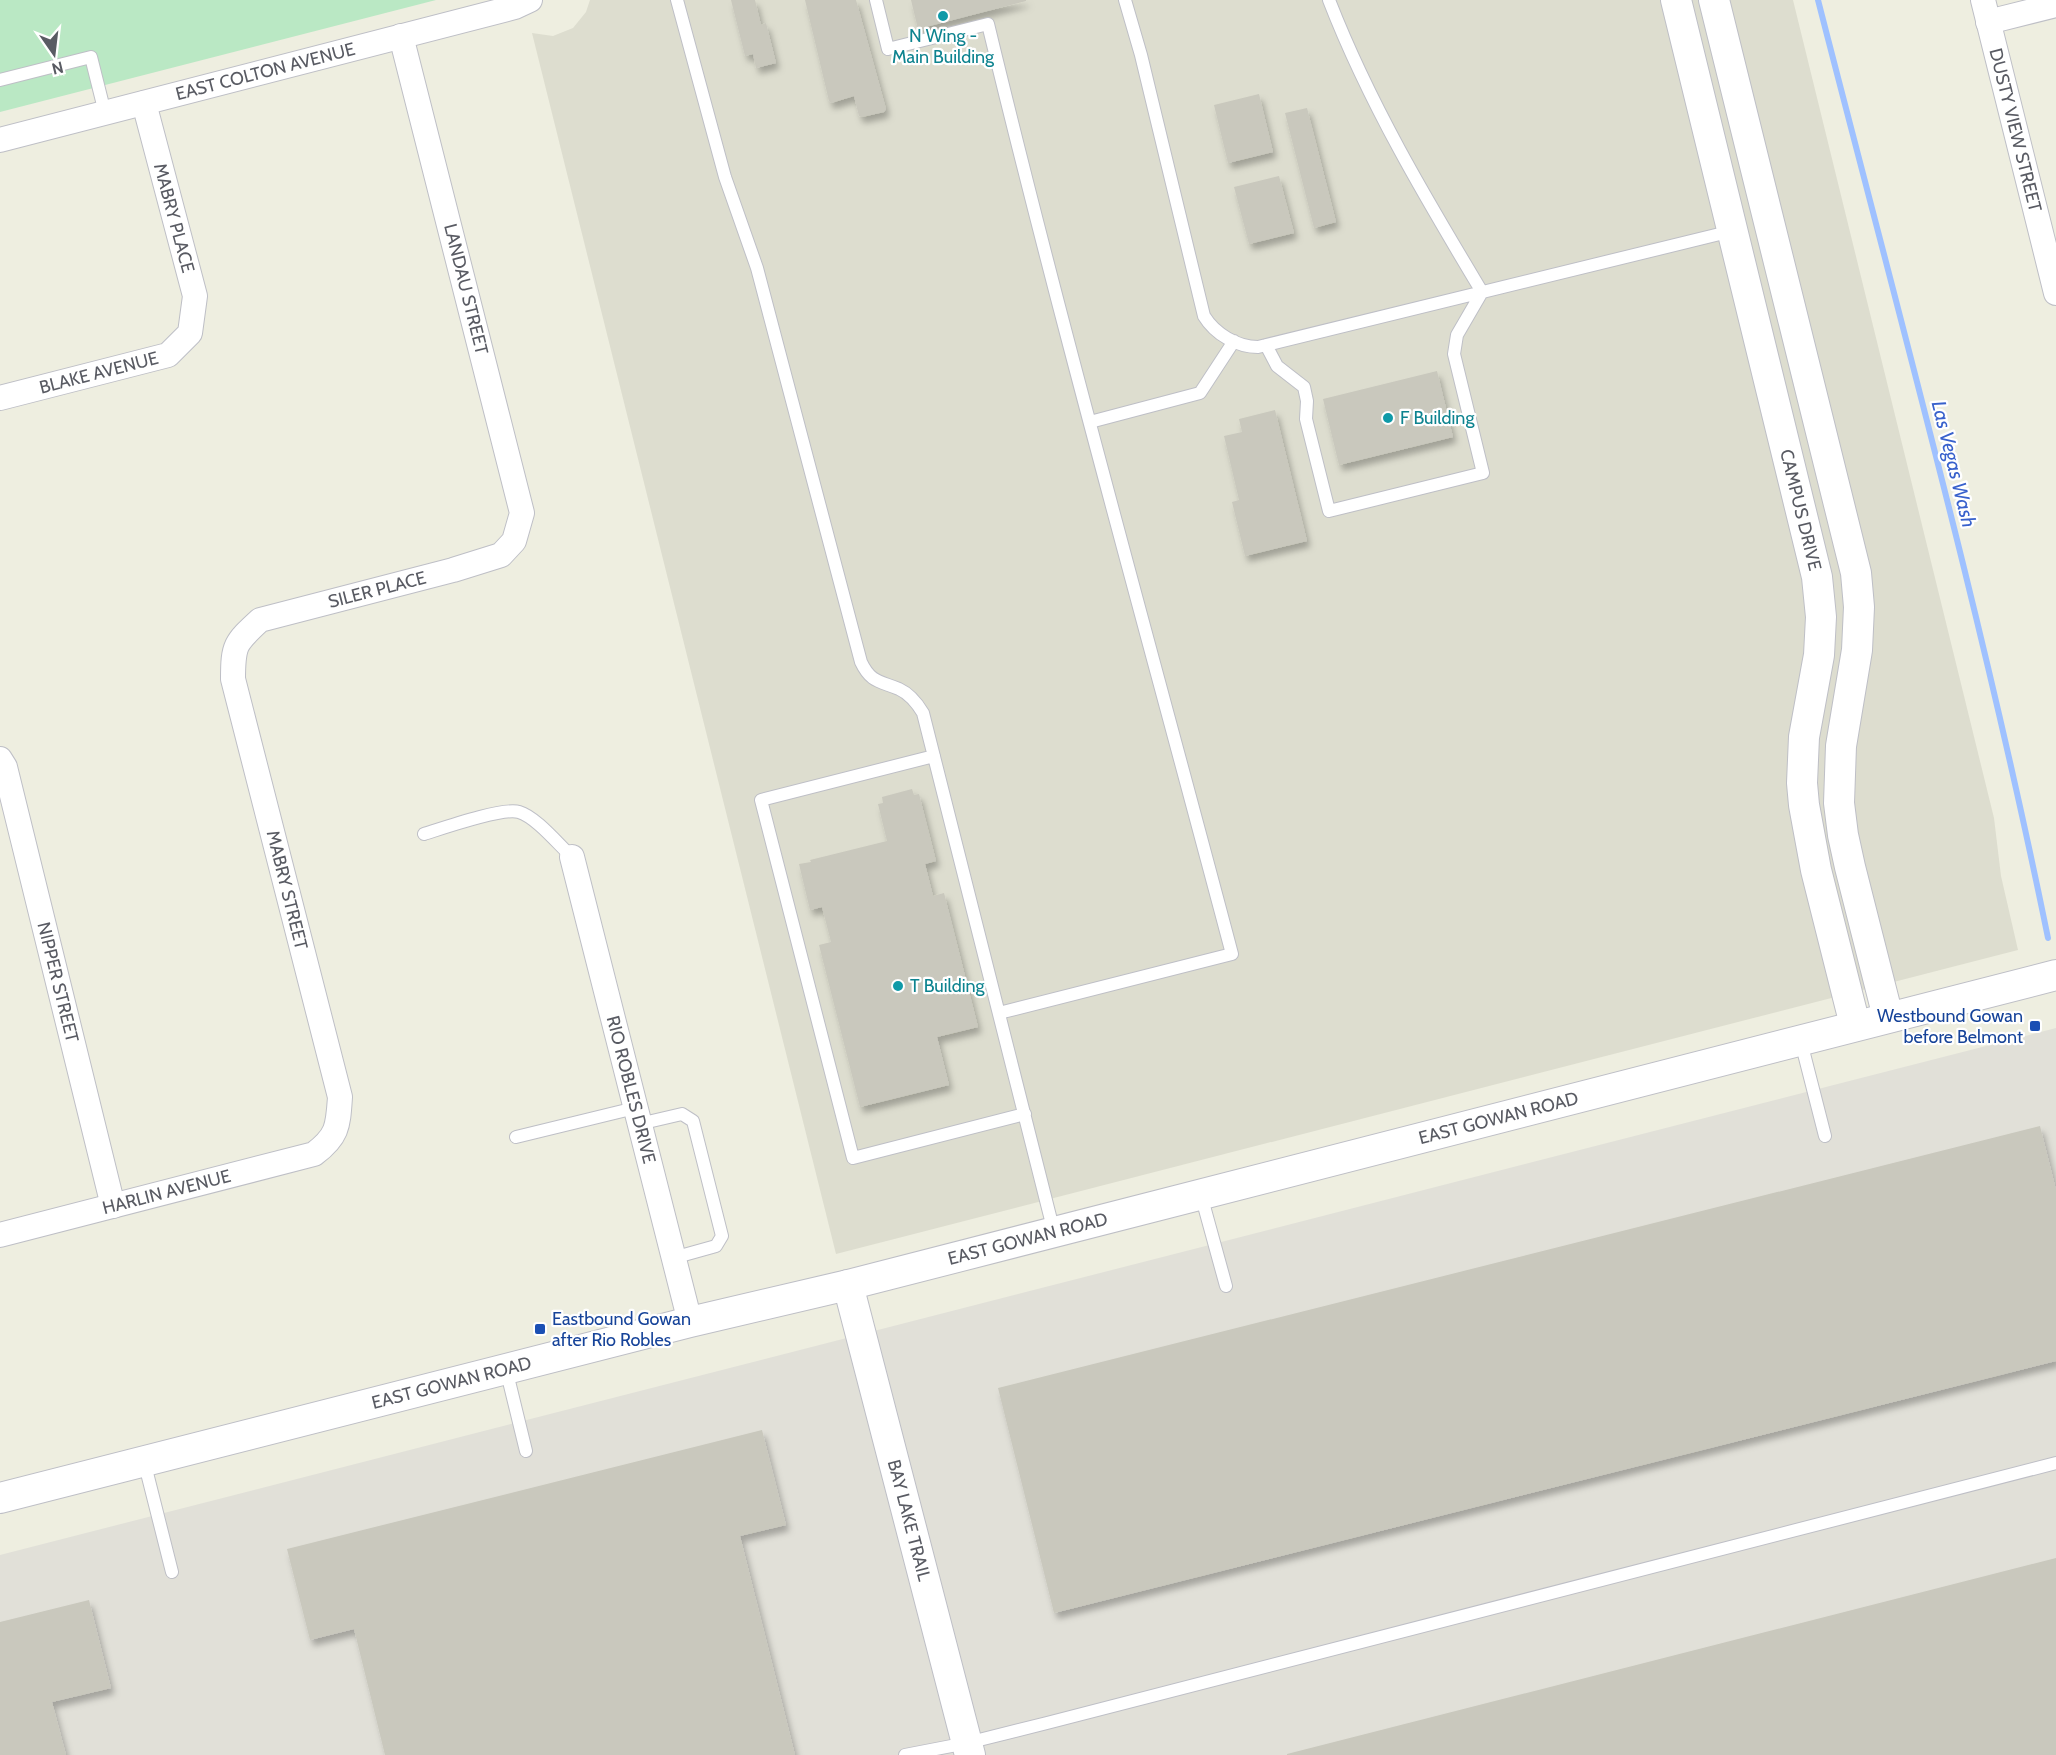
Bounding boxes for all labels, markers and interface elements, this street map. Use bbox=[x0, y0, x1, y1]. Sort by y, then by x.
marker: N Wing - Main Building bbox=[936, 9, 950, 23]
north arrow bbox=[24, 24, 84, 84]
place label: N Wing - Main Building bbox=[892, 25, 995, 68]
street label: EAST COLTON AVENUE bbox=[173, 38, 357, 105]
street label: DUSTY VIEW STREET bbox=[1984, 46, 2046, 214]
text: N bbox=[50, 57, 65, 79]
street label: MABRY PLACE bbox=[149, 161, 199, 275]
street label: LANDAU STREET bbox=[439, 221, 493, 357]
street label: BLAKE AVENUE bbox=[37, 347, 161, 398]
water label: Las Vegas Wash bbox=[1927, 398, 1981, 530]
place label: F Building bbox=[1400, 407, 1475, 429]
marker: F Building bbox=[1381, 411, 1395, 425]
street label: CAMPUS DRIVE bbox=[1775, 447, 1826, 573]
street label: SILER PLACE bbox=[326, 566, 428, 613]
street label: MABRY STREET bbox=[262, 828, 313, 952]
street label: NIPPER STREET bbox=[33, 920, 83, 1045]
place label: T Building bbox=[910, 975, 986, 997]
marker: T Building bbox=[891, 979, 905, 993]
place label: Westbound Gowan before Belmont bbox=[1877, 1005, 2023, 1048]
street label: RIO ROBLES DRIVE bbox=[602, 1013, 660, 1166]
marker: Westbound Gowan before Belmont bbox=[2028, 1019, 2042, 1033]
street label: EAST GOWAN ROAD bbox=[1416, 1087, 1581, 1149]
street label: HARLIN AVENUE bbox=[100, 1165, 233, 1219]
street label: EAST GOWAN ROAD bbox=[946, 1208, 1110, 1270]
place label: Eastbound Gowan after Rio Robles bbox=[552, 1308, 691, 1351]
marker: Eastbound Gowan after Rio Robles bbox=[533, 1322, 547, 1336]
street label: EAST GOWAN ROAD bbox=[369, 1352, 534, 1414]
street label: BAY LAKE TRAIL bbox=[883, 1457, 935, 1583]

